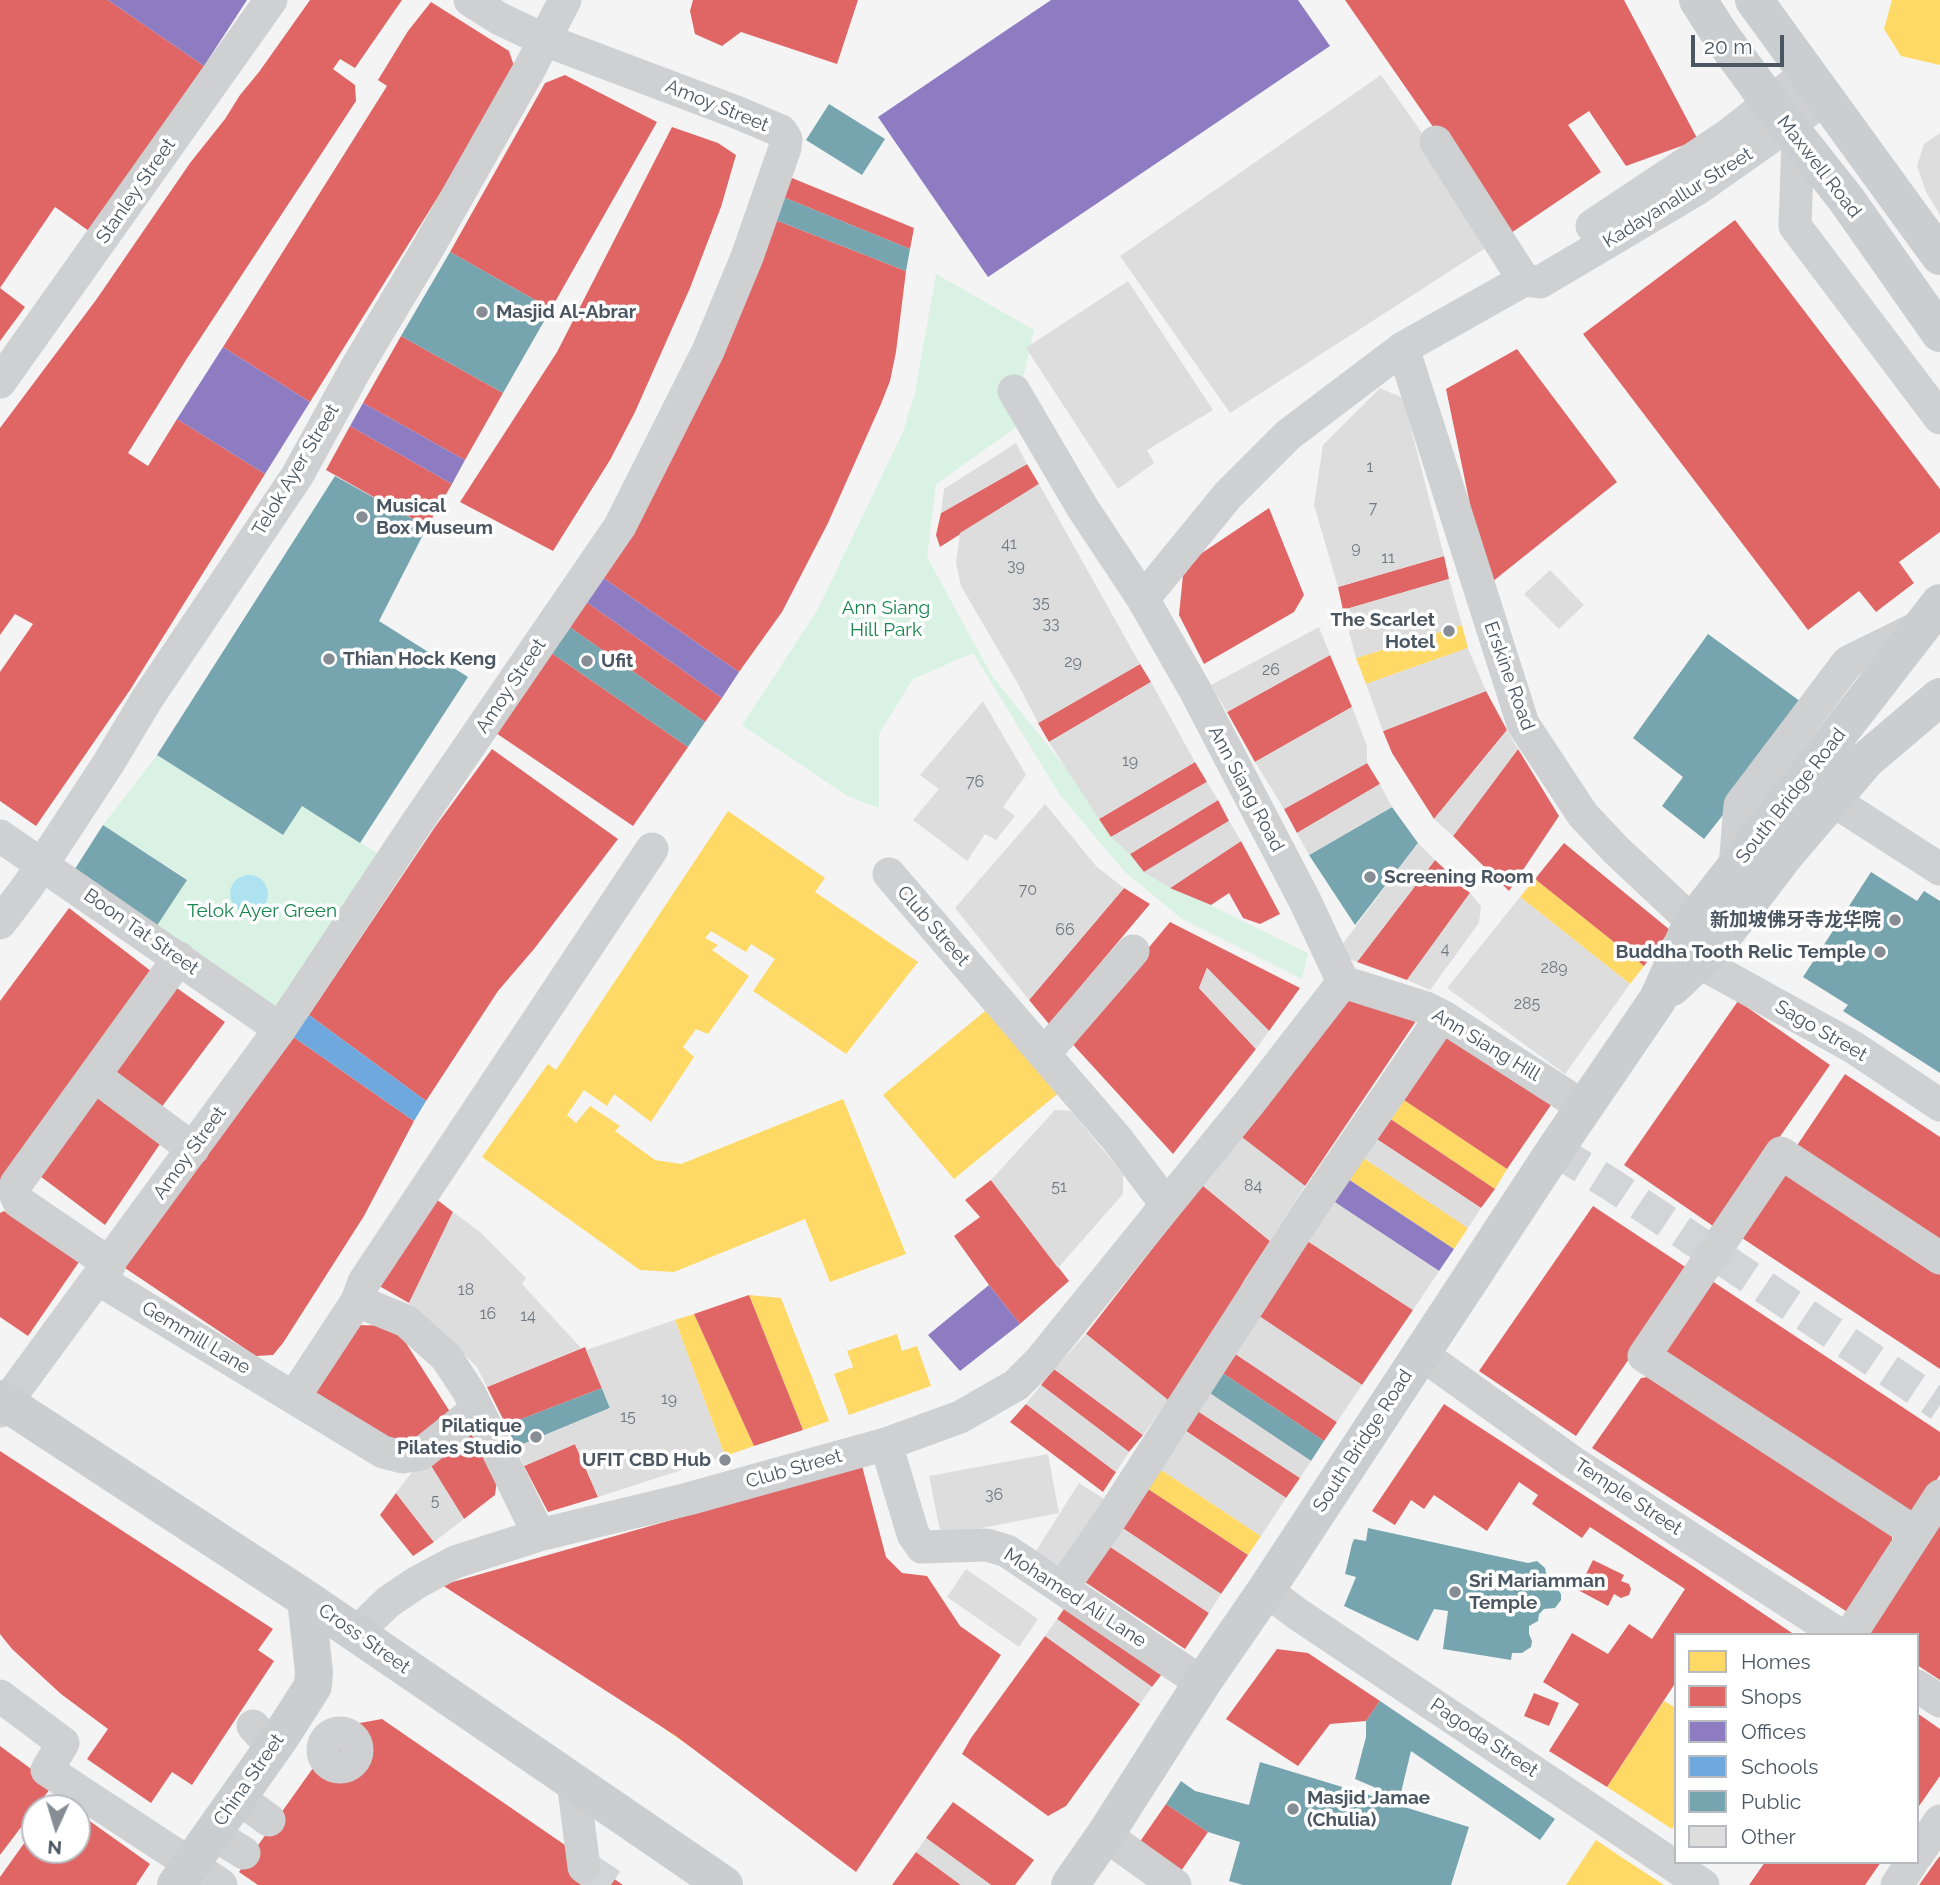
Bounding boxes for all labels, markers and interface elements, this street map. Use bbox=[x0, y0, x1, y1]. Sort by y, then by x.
scale bar bbox=[1695, 21, 1788, 65]
text: 20 m bbox=[1704, 34, 1752, 59]
street label: Amoy Street bbox=[662, 75, 772, 137]
street label: Maxwell Road bbox=[1772, 111, 1866, 223]
street label: Stanley Street bbox=[91, 134, 181, 248]
street label: Kadayanallur Street bbox=[1599, 143, 1757, 253]
place label: Masjid Al-Abrar bbox=[496, 301, 636, 323]
marker: Masjid Al-Abrar bbox=[474, 304, 490, 320]
street label: Telok Ayer Street bbox=[248, 400, 344, 540]
house number: 1 bbox=[1367, 457, 1373, 477]
place label: Musical Box Museum bbox=[376, 495, 493, 539]
house number: 7 bbox=[1369, 498, 1377, 518]
marker: Musical Box Museum bbox=[354, 509, 370, 525]
house number: 41 bbox=[1001, 534, 1017, 554]
house number: 9 bbox=[1351, 538, 1361, 558]
house number: 11 bbox=[1381, 548, 1395, 568]
house number: 39 bbox=[1007, 556, 1025, 576]
house number: 35 bbox=[1032, 593, 1050, 613]
park label: Ann Siang Hill Park bbox=[842, 597, 930, 641]
place label: The Scarlet Hotel bbox=[1331, 609, 1435, 653]
house number: 33 bbox=[1042, 614, 1060, 634]
street label: Erskine Road bbox=[1479, 618, 1539, 734]
marker: The Scarlet Hotel bbox=[1441, 623, 1457, 639]
street label: Amoy Street bbox=[471, 634, 551, 738]
place label: Thian Hock Keng bbox=[343, 648, 496, 670]
place label: Ufit bbox=[601, 650, 633, 672]
marker: Thian Hock Keng bbox=[321, 651, 337, 667]
house number: 29 bbox=[1064, 652, 1082, 672]
marker: Ufit bbox=[579, 653, 595, 669]
house number: 26 bbox=[1262, 660, 1280, 680]
street label: Ann Siang Road bbox=[1203, 722, 1289, 856]
street label: South Bridge Road bbox=[1731, 724, 1851, 868]
house number: 19 bbox=[1122, 751, 1138, 771]
house number: 76 bbox=[966, 772, 984, 792]
place label: Screening Room bbox=[1384, 866, 1534, 888]
marker: Screening Room bbox=[1362, 869, 1378, 885]
house number: 70 bbox=[1019, 880, 1037, 900]
street label: Club Street bbox=[892, 881, 974, 971]
street label: Boon Tat Street bbox=[79, 884, 203, 980]
park label: Telok Ayer Green bbox=[187, 900, 337, 922]
place label: 新加坡佛牙寺龙华院 bbox=[1710, 909, 1881, 931]
marker: 新加坡佛牙寺龙华院 bbox=[1887, 912, 1903, 928]
house number: 66 bbox=[1055, 920, 1075, 940]
house number: 4 bbox=[1441, 939, 1449, 959]
place label: Buddha Tooth Relic Temple bbox=[1616, 941, 1866, 963]
marker: Buddha Tooth Relic Temple bbox=[1872, 944, 1888, 960]
house number: 289 bbox=[1540, 958, 1568, 978]
house number: 285 bbox=[1514, 994, 1540, 1014]
street label: Sago Street bbox=[1771, 996, 1871, 1066]
street label: Ann Siang Hill bbox=[1428, 1004, 1544, 1086]
street label: Amoy Street bbox=[149, 1102, 231, 1204]
house number: 84 bbox=[1244, 1176, 1262, 1196]
house number: 51 bbox=[1051, 1177, 1067, 1197]
house number: 18 bbox=[458, 1280, 474, 1300]
street label: Gemmill Lane bbox=[138, 1297, 254, 1379]
house number: 16 bbox=[480, 1304, 496, 1324]
house number: 14 bbox=[520, 1306, 536, 1326]
street label: South Bridge Road bbox=[1309, 1366, 1417, 1516]
house number: 19 bbox=[661, 1389, 677, 1409]
house number: 15 bbox=[620, 1407, 636, 1427]
place label: Pilatique Pilates Studio bbox=[397, 1415, 522, 1459]
marker: Pilatique Pilates Studio bbox=[528, 1429, 544, 1445]
street label: Club Street bbox=[743, 1444, 845, 1494]
place label: UFIT CBD Hub bbox=[582, 1449, 711, 1471]
marker: UFIT CBD Hub bbox=[717, 1452, 733, 1468]
street label: Temple Street bbox=[1570, 1454, 1686, 1540]
house number: 36 bbox=[985, 1485, 1003, 1505]
house number: 5 bbox=[431, 1491, 439, 1511]
street label: Mohamed Ali Lane bbox=[1000, 1543, 1150, 1653]
place label: Sri Mariamman Temple bbox=[1469, 1570, 1605, 1614]
marker: Sri Mariamman Temple bbox=[1447, 1584, 1463, 1600]
street label: Cross Street bbox=[314, 1599, 414, 1679]
legend bbox=[1674, 1633, 1919, 1864]
text: Homes bbox=[1741, 1649, 1811, 1674]
text: Shops bbox=[1741, 1684, 1802, 1709]
street label: Pagoda Street bbox=[1426, 1694, 1542, 1782]
text: Offices bbox=[1741, 1719, 1806, 1744]
street label: China Street bbox=[209, 1730, 289, 1830]
text: Schools bbox=[1741, 1754, 1818, 1779]
place label: Masjid Jamae (Chulia) bbox=[1307, 1787, 1430, 1831]
text: Public bbox=[1741, 1789, 1801, 1814]
north arrow bbox=[21, 1794, 91, 1864]
marker: Masjid Jamae (Chulia) bbox=[1285, 1801, 1301, 1817]
text: Other bbox=[1741, 1824, 1796, 1849]
text: N bbox=[47, 1836, 63, 1859]

